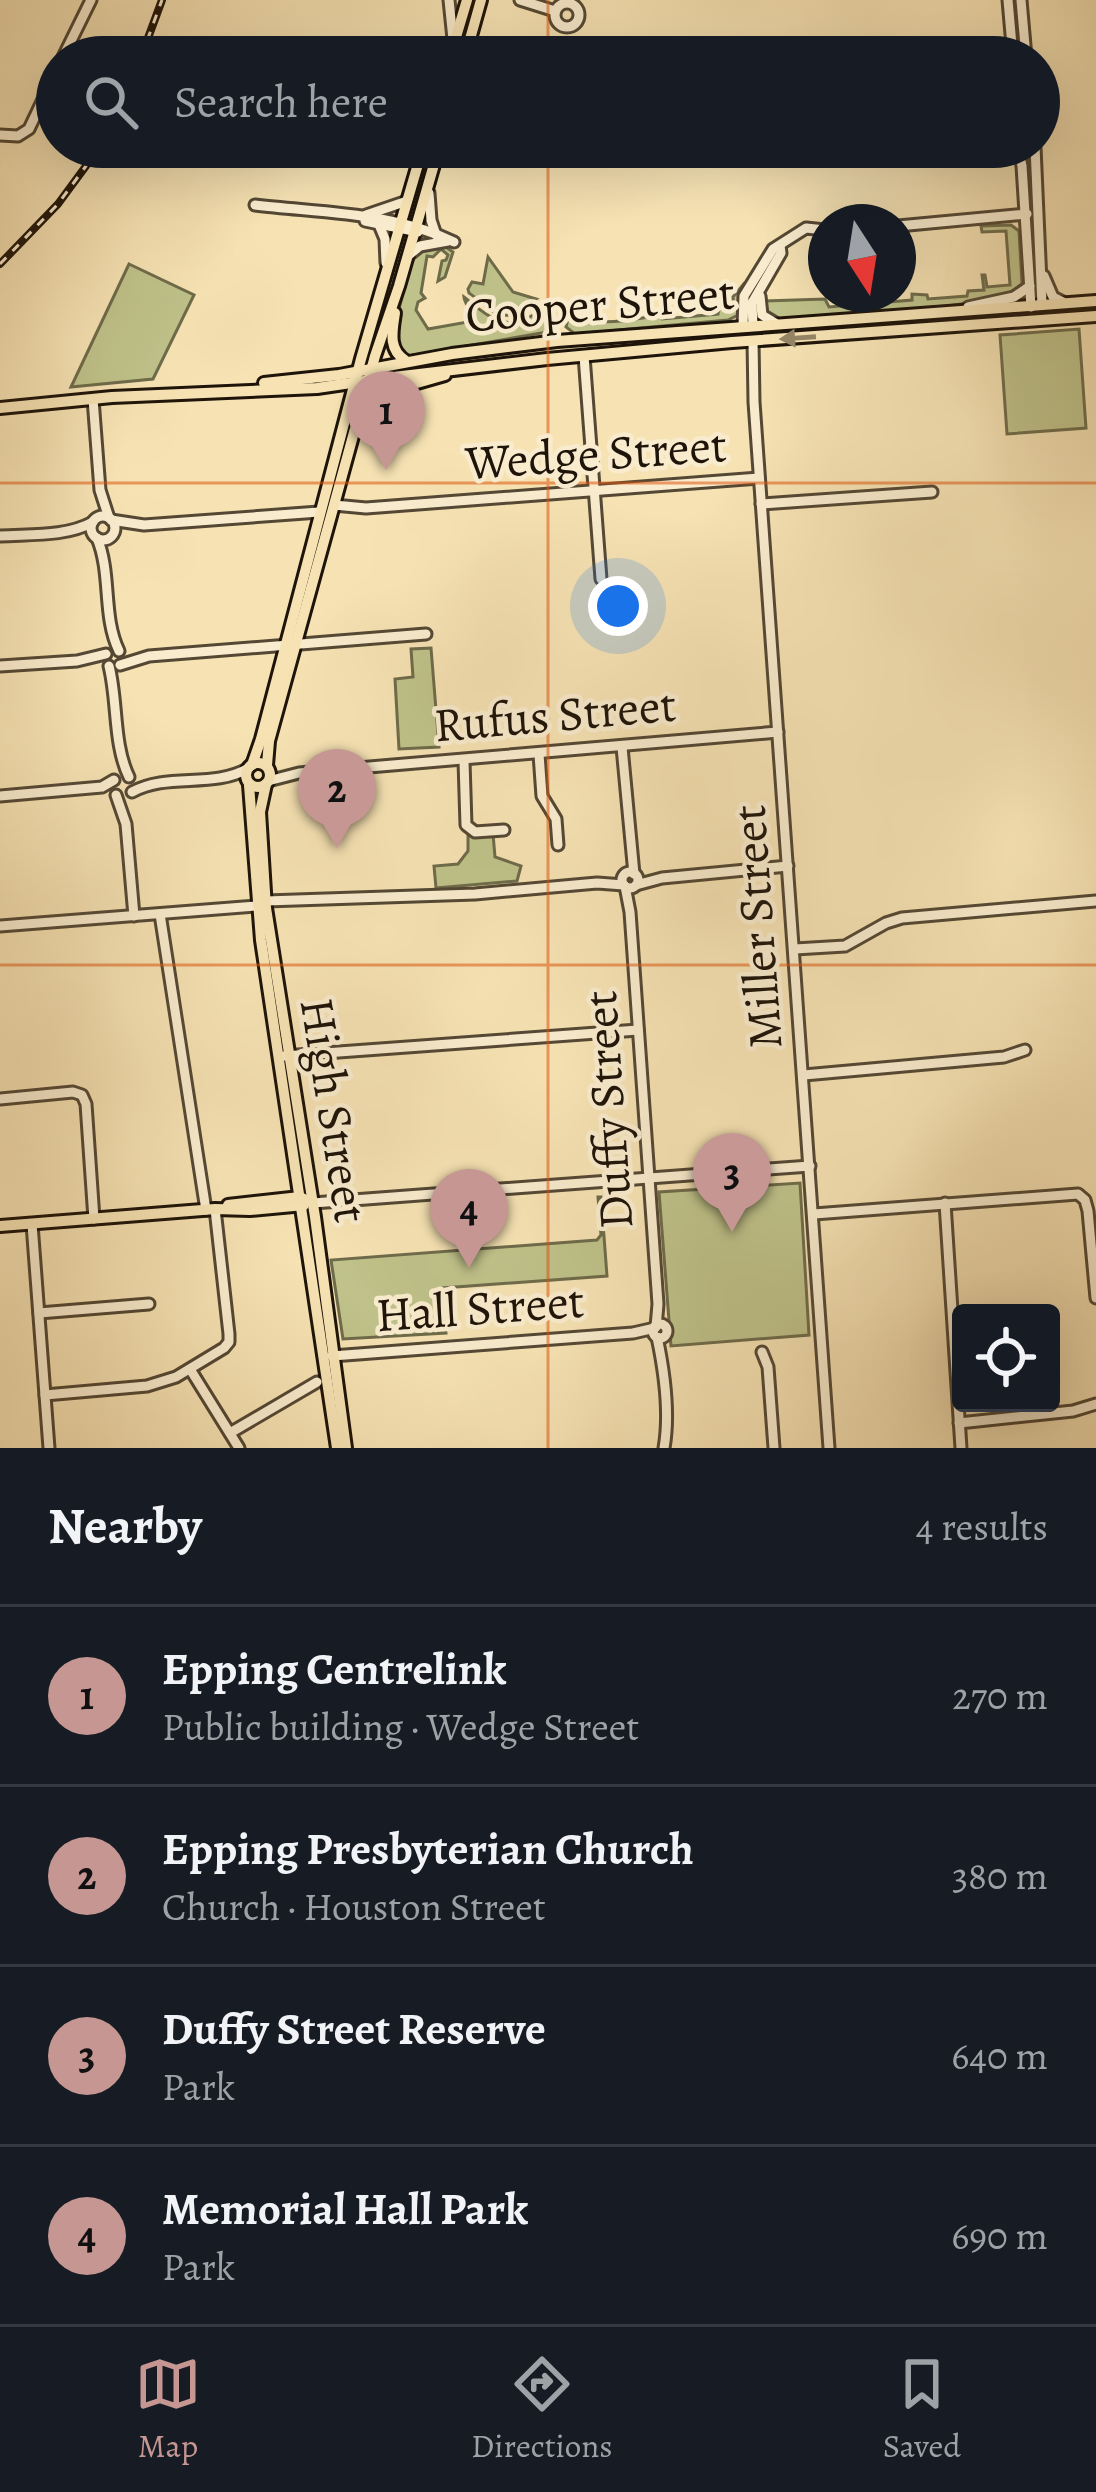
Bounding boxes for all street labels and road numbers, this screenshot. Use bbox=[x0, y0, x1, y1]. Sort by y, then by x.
street label: Cooper Street bbox=[463, 259, 737, 349]
street label: Wedge Street bbox=[462, 412, 729, 496]
street label: Rufus Street bbox=[431, 672, 679, 758]
street label: Miller Street bbox=[716, 803, 798, 1051]
street label: Duffy Street bbox=[567, 989, 649, 1231]
street label: High Street bbox=[284, 993, 384, 1227]
street label: Hall Street bbox=[374, 1268, 586, 1348]

